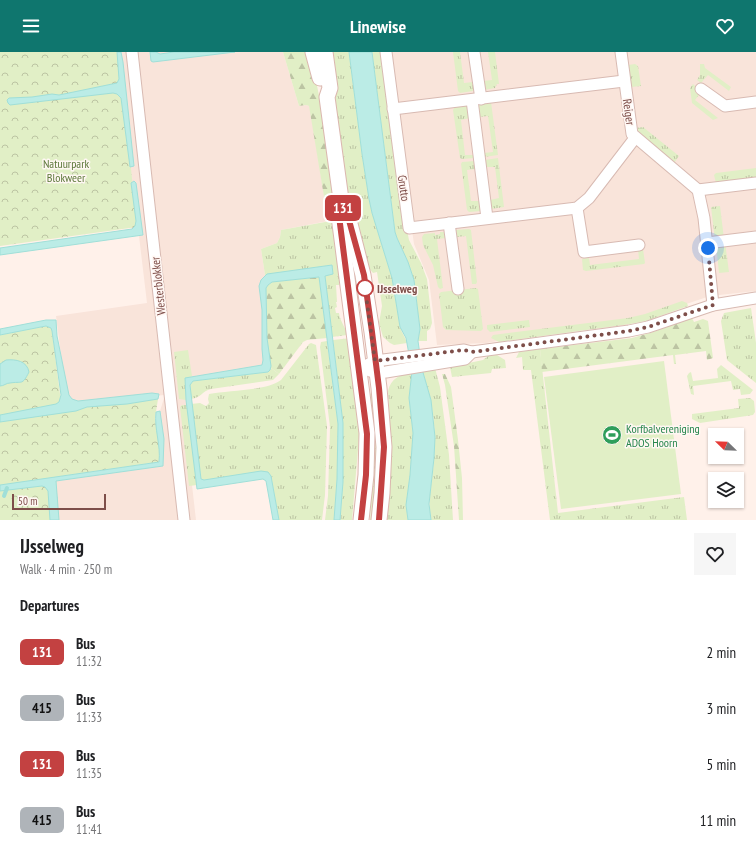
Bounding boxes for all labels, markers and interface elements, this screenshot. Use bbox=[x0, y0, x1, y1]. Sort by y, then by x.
icon: menu bbox=[20, 15, 42, 37]
text: Linewise bbox=[350, 15, 406, 38]
icon: heart bbox=[714, 15, 736, 37]
street label: Reiger bbox=[620, 98, 638, 127]
park label: Natuurpark Blokweer bbox=[43, 156, 89, 185]
street label: Grutto bbox=[395, 174, 413, 202]
line badge: 131 bbox=[320, 195, 366, 221]
text: 131 bbox=[333, 199, 353, 217]
your location bbox=[698, 238, 718, 258]
street label: Westerblokker bbox=[147, 255, 169, 316]
marker: IJsselweg bbox=[356, 279, 374, 297]
place label: IJsselweg bbox=[377, 281, 417, 296]
place label: Korfbalvereniging ADOS Hoorn bbox=[626, 421, 700, 450]
sports icon: Korfbalvereniging ADOS Hoorn bbox=[601, 424, 623, 446]
north arrow bbox=[708, 428, 744, 464]
map controls bbox=[708, 428, 744, 508]
button: layers bbox=[708, 472, 744, 508]
scale bar bbox=[12, 492, 106, 511]
text: 50 m bbox=[18, 494, 37, 508]
button: heart bbox=[694, 533, 736, 575]
text: IJsselweg bbox=[20, 534, 84, 558]
text: Walk · 4 min · 250 m bbox=[20, 561, 112, 578]
text: Departures bbox=[20, 596, 79, 615]
text: Bus bbox=[76, 634, 95, 653]
text: 131 bbox=[32, 643, 52, 661]
text: 2 min bbox=[706, 643, 736, 662]
text: 11:32 bbox=[76, 653, 102, 670]
text: Bus bbox=[76, 690, 95, 709]
text: 415 bbox=[32, 699, 52, 717]
text: 3 min bbox=[706, 699, 736, 718]
text: 11:33 bbox=[76, 709, 102, 726]
text: Bus bbox=[76, 746, 95, 765]
text: 131 bbox=[32, 755, 52, 773]
text: 5 min bbox=[706, 755, 736, 774]
text: 11:35 bbox=[76, 765, 102, 782]
text: Bus bbox=[76, 802, 95, 821]
text: 415 bbox=[32, 811, 52, 829]
text: 11 min bbox=[700, 811, 736, 830]
text: 11:41 bbox=[76, 821, 102, 838]

